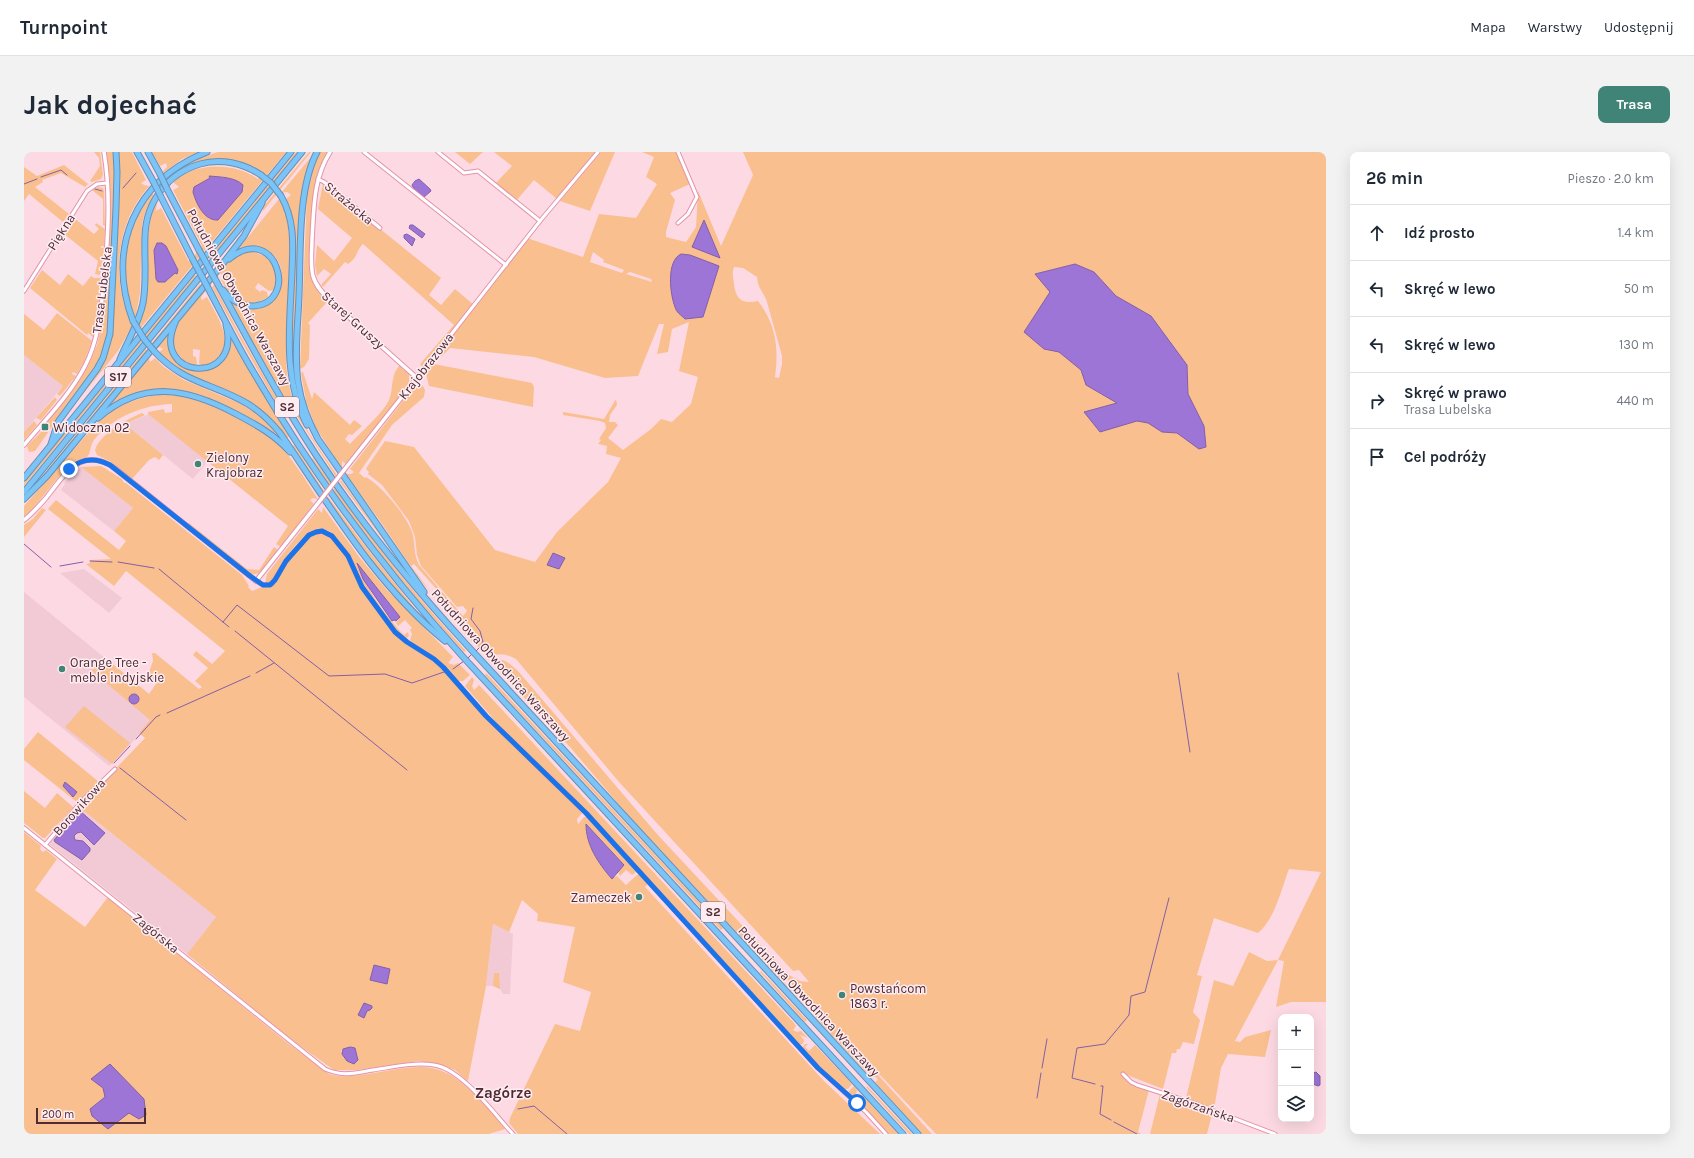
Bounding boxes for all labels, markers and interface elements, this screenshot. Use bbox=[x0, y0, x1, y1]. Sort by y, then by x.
text: Turnpoint bbox=[20, 17, 108, 39]
text: Mapa bbox=[1470, 19, 1506, 36]
text: Warstwy bbox=[1528, 19, 1582, 36]
text: Udostępnij bbox=[1604, 19, 1674, 36]
button: Trasa bbox=[1598, 86, 1670, 123]
text: Jak dojechać bbox=[24, 88, 197, 121]
text: 26 min bbox=[1366, 168, 1423, 188]
text: Pieszo · 2.0 km bbox=[1568, 171, 1654, 186]
street label: Strażacka bbox=[322, 178, 376, 228]
street label: Południowa Obwodnica Warszawy bbox=[184, 206, 294, 388]
street label: Piękna bbox=[44, 211, 78, 253]
icon: ahead bbox=[1366, 222, 1388, 244]
text: Idź prosto bbox=[1404, 224, 1475, 242]
text: 1.4 km bbox=[1618, 225, 1654, 240]
street label: Trasa Lubelska bbox=[89, 246, 115, 334]
icon: left bbox=[1366, 278, 1388, 300]
text: Skręć w lewo bbox=[1404, 280, 1496, 298]
text: 50 m bbox=[1624, 281, 1654, 296]
street label: Starej Gruszy bbox=[319, 288, 387, 352]
street label: Krajobrazowa bbox=[395, 330, 457, 402]
icon: left bbox=[1366, 334, 1388, 356]
text: Skręć w lewo bbox=[1404, 336, 1496, 354]
text: 130 m bbox=[1619, 337, 1654, 352]
road number: S17 bbox=[105, 367, 131, 387]
text: Skręć w prawo bbox=[1404, 384, 1507, 402]
icon: right bbox=[1366, 390, 1388, 412]
text: 440 m bbox=[1617, 393, 1654, 408]
road number: S2 bbox=[275, 397, 299, 417]
text: Trasa Lubelska bbox=[1404, 402, 1492, 417]
place label: Widoczna 02 bbox=[53, 420, 130, 435]
marker: Widoczna 02 bbox=[40, 422, 50, 432]
icon: arrive bbox=[1366, 446, 1388, 468]
text: Cel podróży bbox=[1404, 448, 1486, 466]
place label: Zielony Krajobraz bbox=[206, 450, 263, 480]
marker: Zielony Krajobraz bbox=[193, 459, 203, 469]
route end bbox=[60, 460, 78, 478]
street label: Południowa Obwodnica Warszawy bbox=[429, 586, 573, 744]
place label: Orange Tree - meble indyjskie bbox=[70, 655, 165, 685]
marker: Orange Tree - meble indyjskie bbox=[57, 664, 67, 674]
street label: Borowikowa bbox=[50, 775, 108, 839]
place label: Zameczek bbox=[570, 890, 631, 905]
marker: Zameczek bbox=[634, 892, 644, 902]
road number: S2 bbox=[701, 902, 725, 922]
street label: Zagórska bbox=[130, 910, 182, 956]
street label: Południowa Obwodnica Warszawy bbox=[735, 923, 883, 1079]
place label: Powstańcom 1863 r. bbox=[850, 981, 926, 1011]
marker: Powstańcom 1863 r. bbox=[837, 990, 847, 1000]
map controls bbox=[1278, 1014, 1314, 1122]
button: + bbox=[1278, 1014, 1314, 1050]
button: − bbox=[1278, 1050, 1314, 1086]
district label: Zagórze bbox=[475, 1084, 531, 1102]
street label: Zagórzańska bbox=[1159, 1086, 1237, 1126]
button: layers bbox=[1278, 1086, 1314, 1122]
route start bbox=[848, 1094, 866, 1112]
scale bar bbox=[36, 1106, 146, 1125]
text: 200 m bbox=[42, 1108, 74, 1121]

